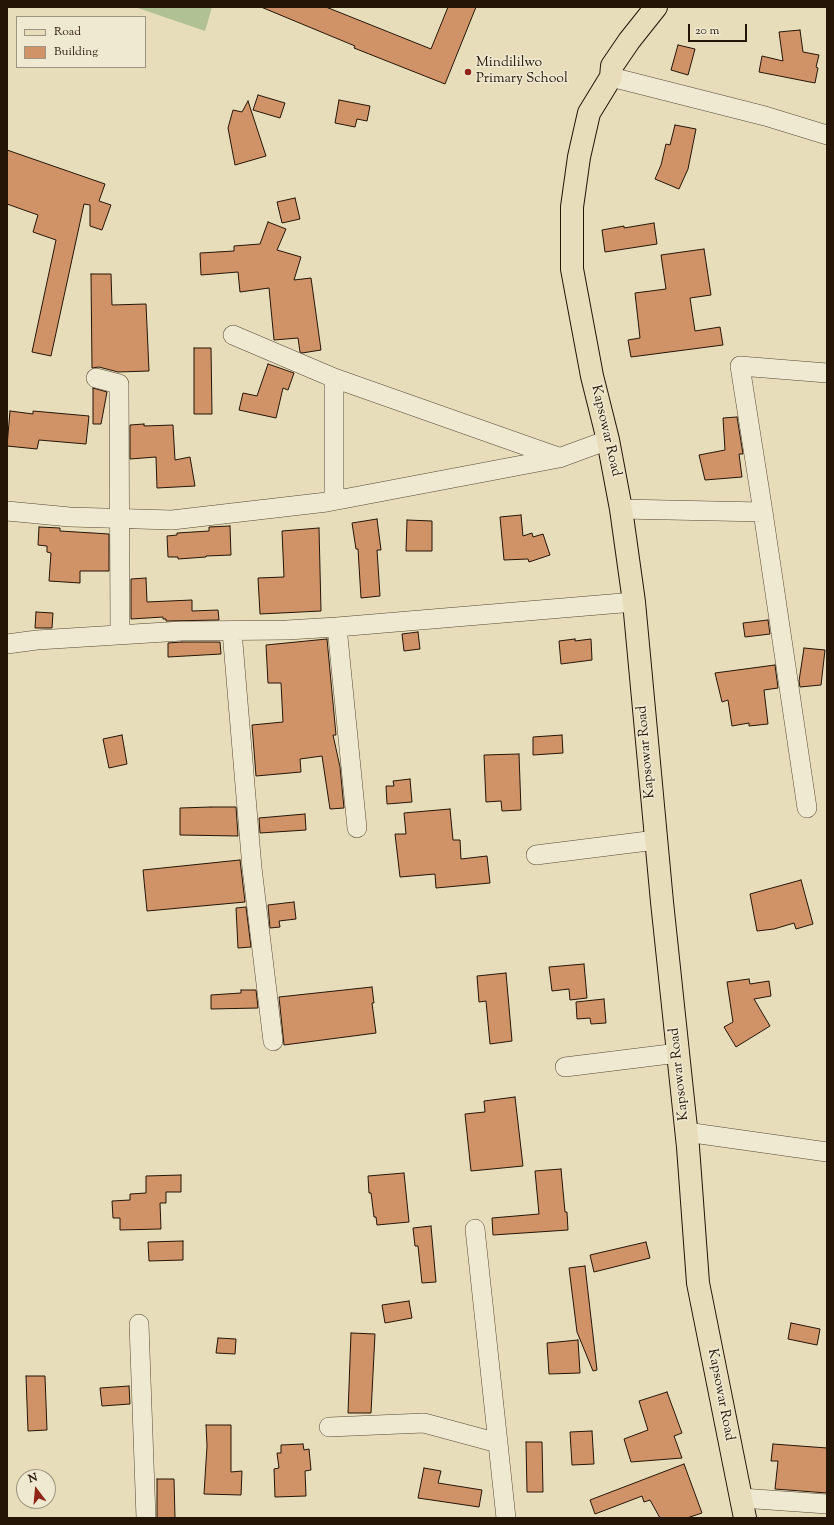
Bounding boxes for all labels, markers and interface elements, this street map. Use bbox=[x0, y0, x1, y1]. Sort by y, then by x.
legend bbox=[16, 16, 146, 68]
scale bar bbox=[690, 16, 749, 42]
text: 20 m bbox=[695, 22, 719, 40]
text: Road bbox=[54, 23, 81, 41]
text: Building bbox=[54, 43, 98, 61]
place label: Mindililwo Primary School bbox=[476, 56, 568, 88]
marker: Mindililwo Primary School bbox=[463, 67, 473, 77]
street label: Kapsowar Road bbox=[586, 384, 624, 478]
street label: Kapsowar Road bbox=[635, 705, 659, 799]
street label: Kapsowar Road bbox=[667, 1027, 693, 1121]
street label: Kapsowar Road bbox=[703, 1348, 737, 1442]
north arrow bbox=[16, 1469, 56, 1509]
text: N bbox=[27, 1470, 39, 1487]

